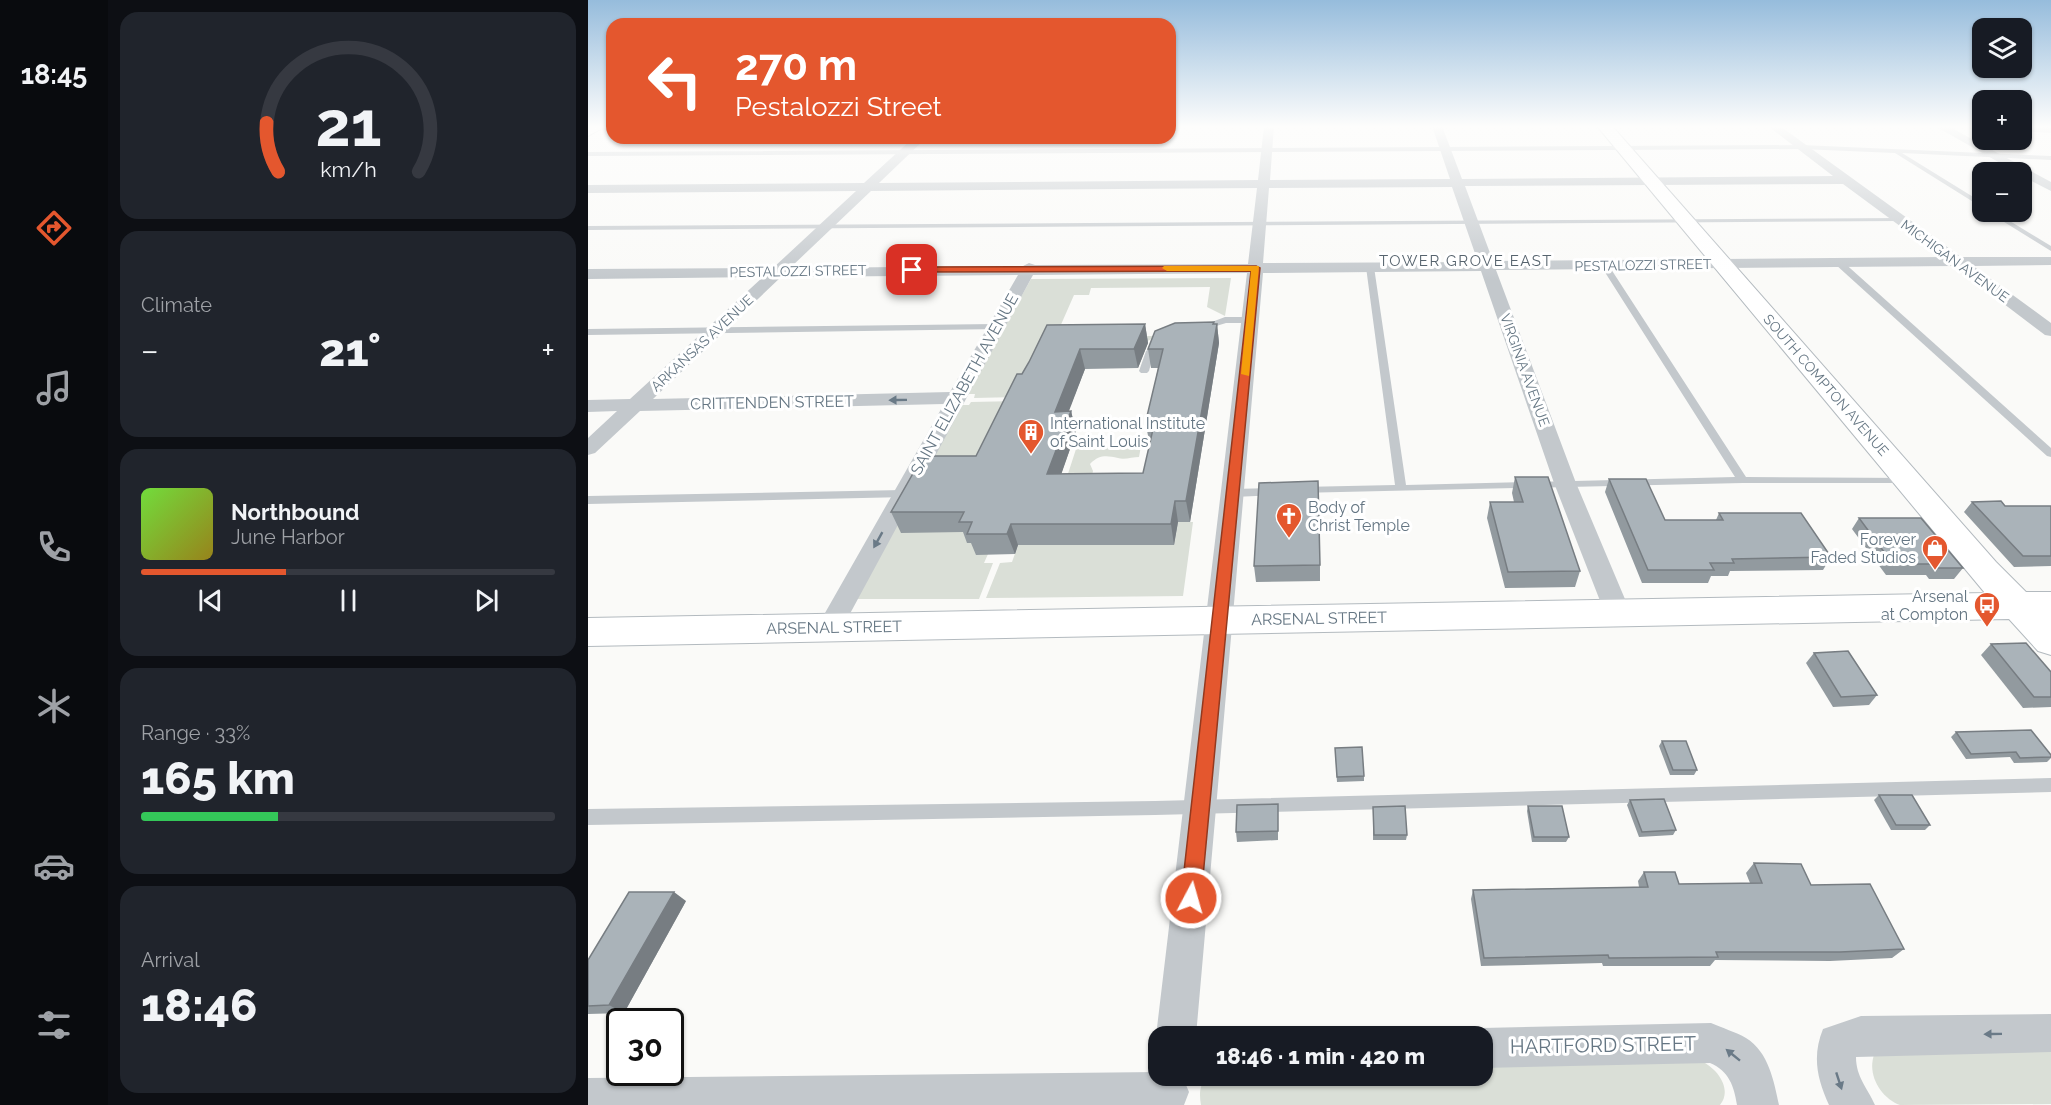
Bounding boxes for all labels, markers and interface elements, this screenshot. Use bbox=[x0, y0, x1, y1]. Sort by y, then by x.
map controls bbox=[1972, 18, 2032, 222]
button: layers bbox=[1972, 18, 2032, 78]
text: 270 m bbox=[735, 41, 857, 90]
icon: left bbox=[636, 42, 714, 120]
text: 18:45 bbox=[21, 59, 87, 90]
text: 21 bbox=[315, 87, 381, 161]
button: + bbox=[1972, 90, 2032, 150]
text: Pestalozzi Street bbox=[735, 91, 941, 122]
text: km/h bbox=[320, 158, 376, 183]
button: − bbox=[1972, 162, 2032, 222]
icon: directions bbox=[33, 207, 75, 249]
street label: MICHIGAN AVENUE bbox=[1898, 217, 2012, 305]
pin bbox=[886, 244, 937, 295]
district label: TOWER GROVE EAST bbox=[1379, 252, 1553, 270]
icon: arrive bbox=[895, 253, 928, 286]
street label: PESTALOZZI STREET bbox=[1574, 256, 1712, 274]
street label: PESTALOZZI STREET bbox=[729, 262, 867, 280]
street label: SAINT ELIZABETH AVENUE bbox=[907, 290, 1022, 478]
street label: ARKANSAS AVENUE bbox=[648, 292, 756, 394]
text: Climate bbox=[141, 293, 212, 317]
street label: SOUTH COMPTON AVENUE bbox=[1760, 311, 1892, 459]
street label: VIRGINIA AVENUE bbox=[1497, 312, 1553, 428]
text: 21° bbox=[319, 324, 381, 377]
text: − bbox=[141, 331, 159, 370]
text: + bbox=[541, 331, 555, 370]
icon: music bbox=[33, 367, 75, 409]
street label: CRITTENDEN STREET bbox=[690, 392, 854, 413]
one-way arrow bbox=[889, 395, 908, 404]
place label: International Institute of Saint Louis bbox=[1050, 414, 1205, 451]
building icon: International Institute of Saint Louis bbox=[1016, 417, 1046, 455]
place label: Body of Christ Temple bbox=[1308, 498, 1410, 535]
text: Northbound bbox=[231, 499, 360, 525]
church icon: Body of Christ Temple bbox=[1274, 501, 1304, 539]
text: June Harbor bbox=[231, 525, 345, 549]
icon: phone bbox=[33, 526, 75, 568]
place label: Forever Faded Studios bbox=[1810, 530, 1916, 567]
one-way arrow bbox=[873, 532, 883, 549]
shop icon: Forever Faded Studios bbox=[1920, 533, 1950, 571]
icon: previous bbox=[194, 584, 227, 617]
icon: pause bbox=[332, 584, 365, 617]
icon: next bbox=[470, 584, 503, 617]
place label: Arsenal at Compton bbox=[1881, 587, 1969, 624]
bus stop icon: Arsenal at Compton bbox=[1972, 590, 2002, 628]
street label: ARSENAL STREET bbox=[1251, 608, 1387, 629]
street label: ARSENAL STREET bbox=[766, 617, 902, 638]
icon: climate bbox=[33, 685, 75, 727]
text: Range · 33% bbox=[141, 721, 250, 745]
text: 165 km bbox=[141, 752, 295, 805]
icon: car bbox=[33, 845, 75, 887]
position arrow bbox=[1159, 866, 1223, 930]
text: Arrival bbox=[141, 948, 200, 972]
text: 18:46 bbox=[141, 979, 257, 1032]
icon: filters bbox=[33, 1004, 75, 1046]
speed limit sign: 30 bbox=[606, 1008, 684, 1086]
one-way arrow bbox=[1983, 1029, 2002, 1039]
street label: HARTFORD STREET bbox=[1510, 1031, 1696, 1059]
text: 18:46 · 1 min · 420 m bbox=[1216, 1043, 1425, 1069]
one-way arrow bbox=[1725, 1049, 1741, 1062]
one-way arrow bbox=[1835, 1072, 1844, 1090]

